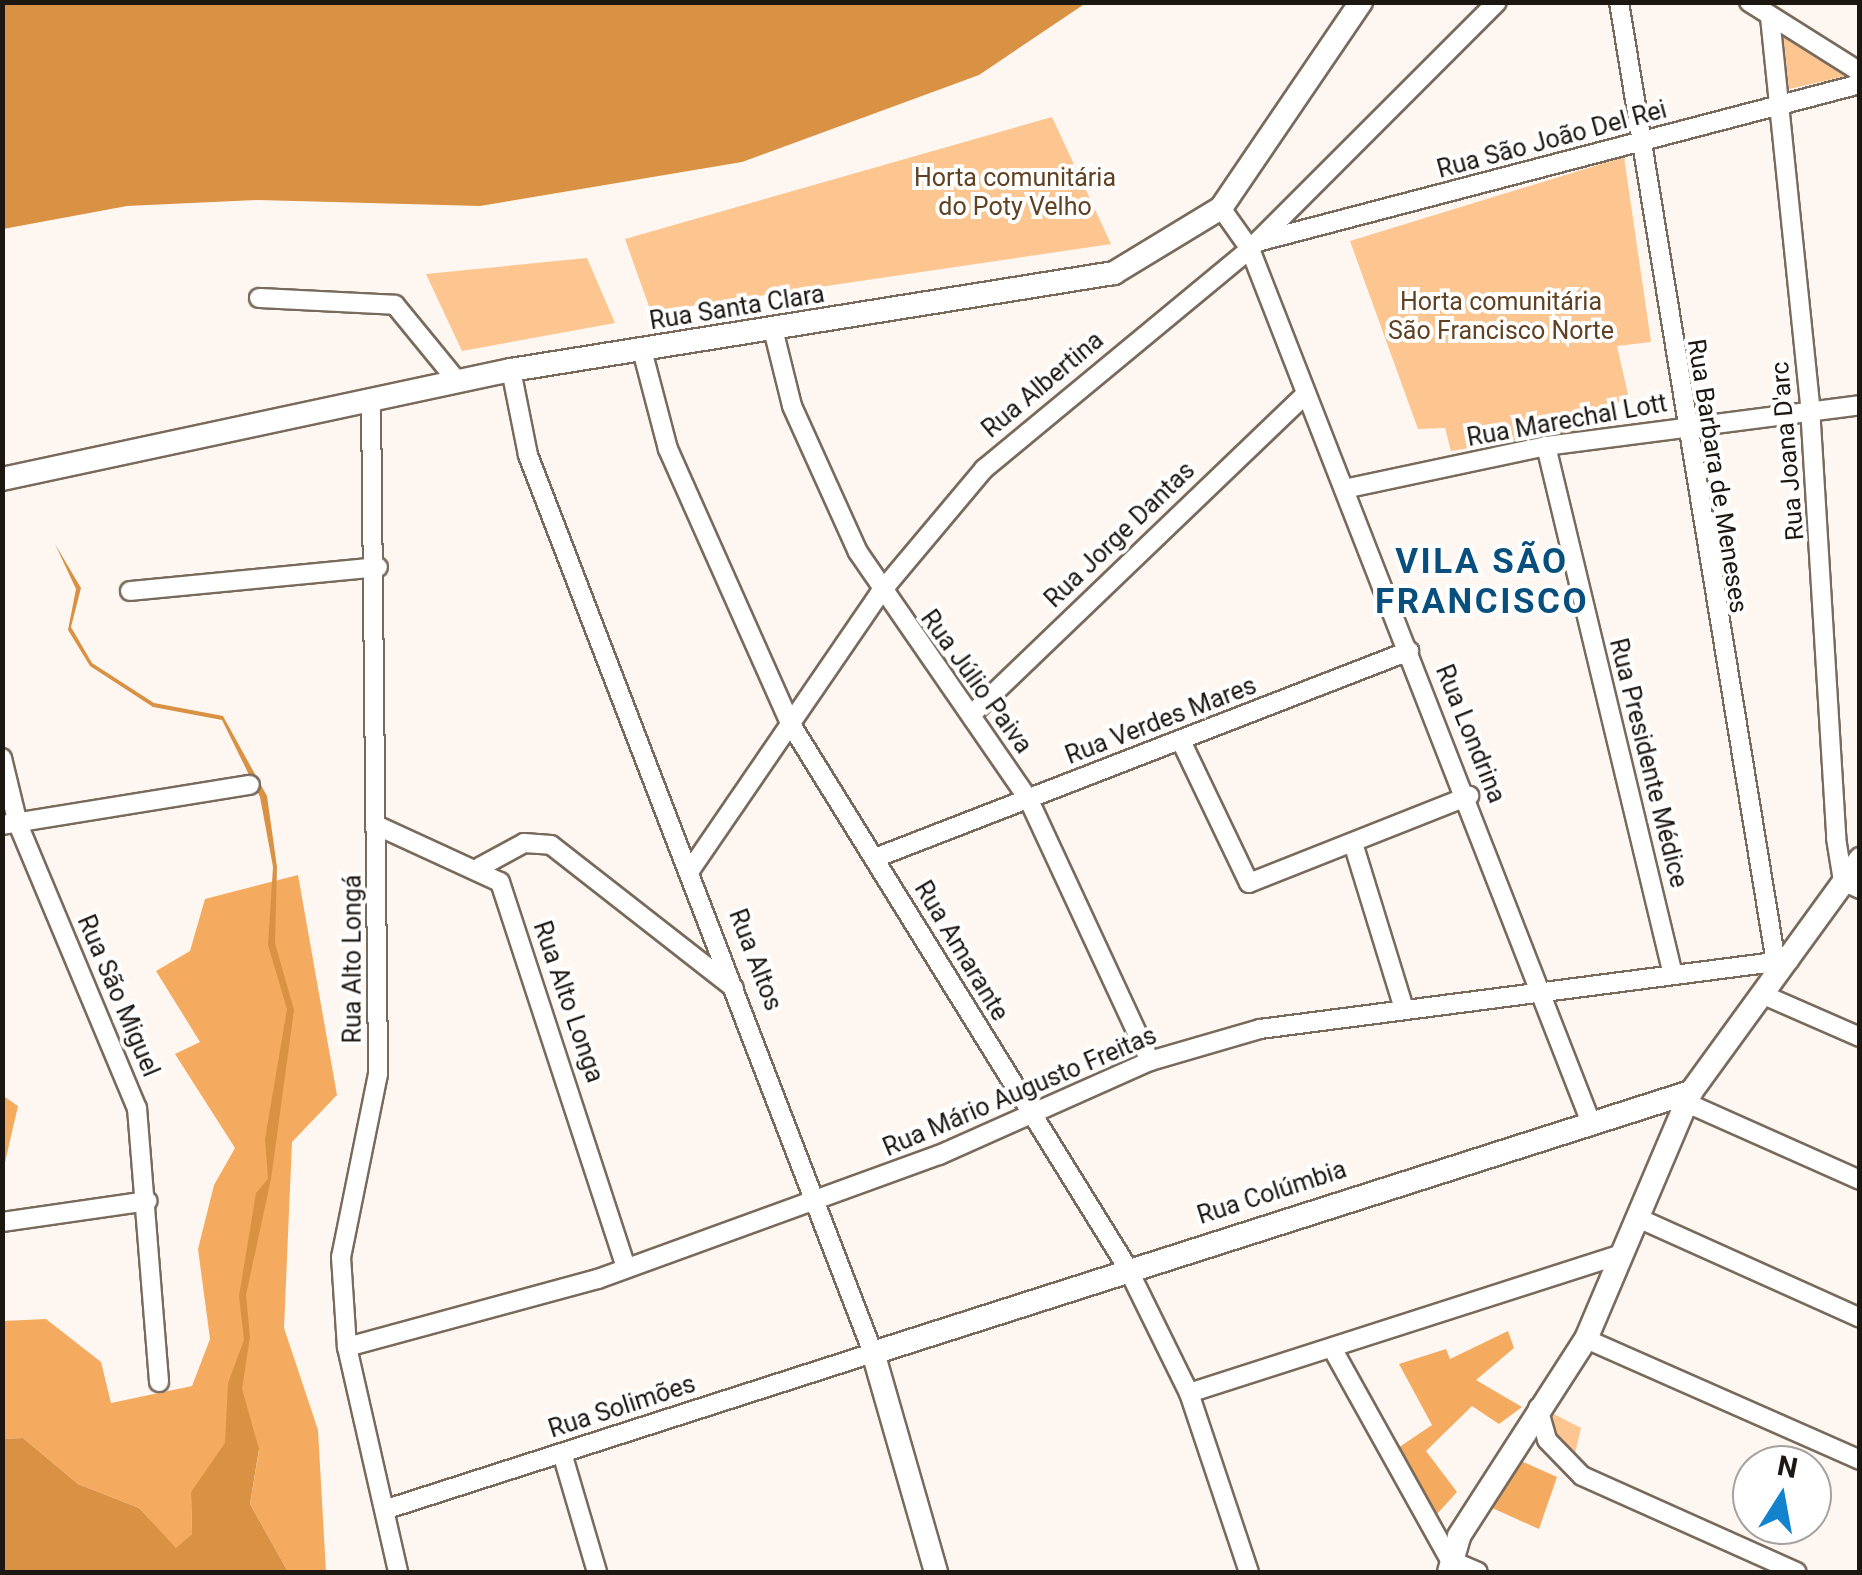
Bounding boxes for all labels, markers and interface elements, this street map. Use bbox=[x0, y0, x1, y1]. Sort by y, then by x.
street label: Rua São João Del Rei bbox=[1434, 95, 1670, 185]
park label: Horta comunitária do Poty Velho bbox=[914, 164, 1116, 223]
street label: Rua Santa Clara bbox=[647, 279, 827, 337]
park label: Horta comunitária São Francisco Norte bbox=[1388, 288, 1614, 347]
street label: Rua Albertina bbox=[976, 325, 1110, 445]
street label: Rua Barbara de Meneses bbox=[1681, 337, 1753, 615]
street label: Rua Joana D'arc bbox=[1765, 360, 1811, 542]
street label: Rua Marechal Lott bbox=[1465, 389, 1669, 453]
street label: Rua Jorge Dantas bbox=[1039, 456, 1201, 614]
district label: VILA SÃO FRANCISCO bbox=[1375, 541, 1589, 623]
street label: Rua Júlio Paiva bbox=[914, 604, 1038, 760]
street label: Rua Presidente Médice bbox=[1603, 635, 1693, 891]
street label: Rua Londrina bbox=[1429, 660, 1511, 808]
street label: Rua Verdes Mares bbox=[1061, 671, 1261, 771]
street label: Rua Alto Longá bbox=[338, 875, 368, 1043]
street label: Rua Amarante bbox=[908, 876, 1014, 1026]
street label: Rua Altos bbox=[722, 905, 788, 1015]
street label: Rua São Miguel bbox=[70, 911, 166, 1081]
street label: Rua Alto Longa bbox=[526, 917, 610, 1087]
street label: Rua Mário Augusto Freitas bbox=[879, 1021, 1161, 1163]
street label: Rua Colúmbia bbox=[1194, 1155, 1350, 1231]
street label: Rua Solimões bbox=[545, 1369, 699, 1445]
north arrow bbox=[1732, 1445, 1832, 1545]
text: N bbox=[1775, 1449, 1800, 1485]

